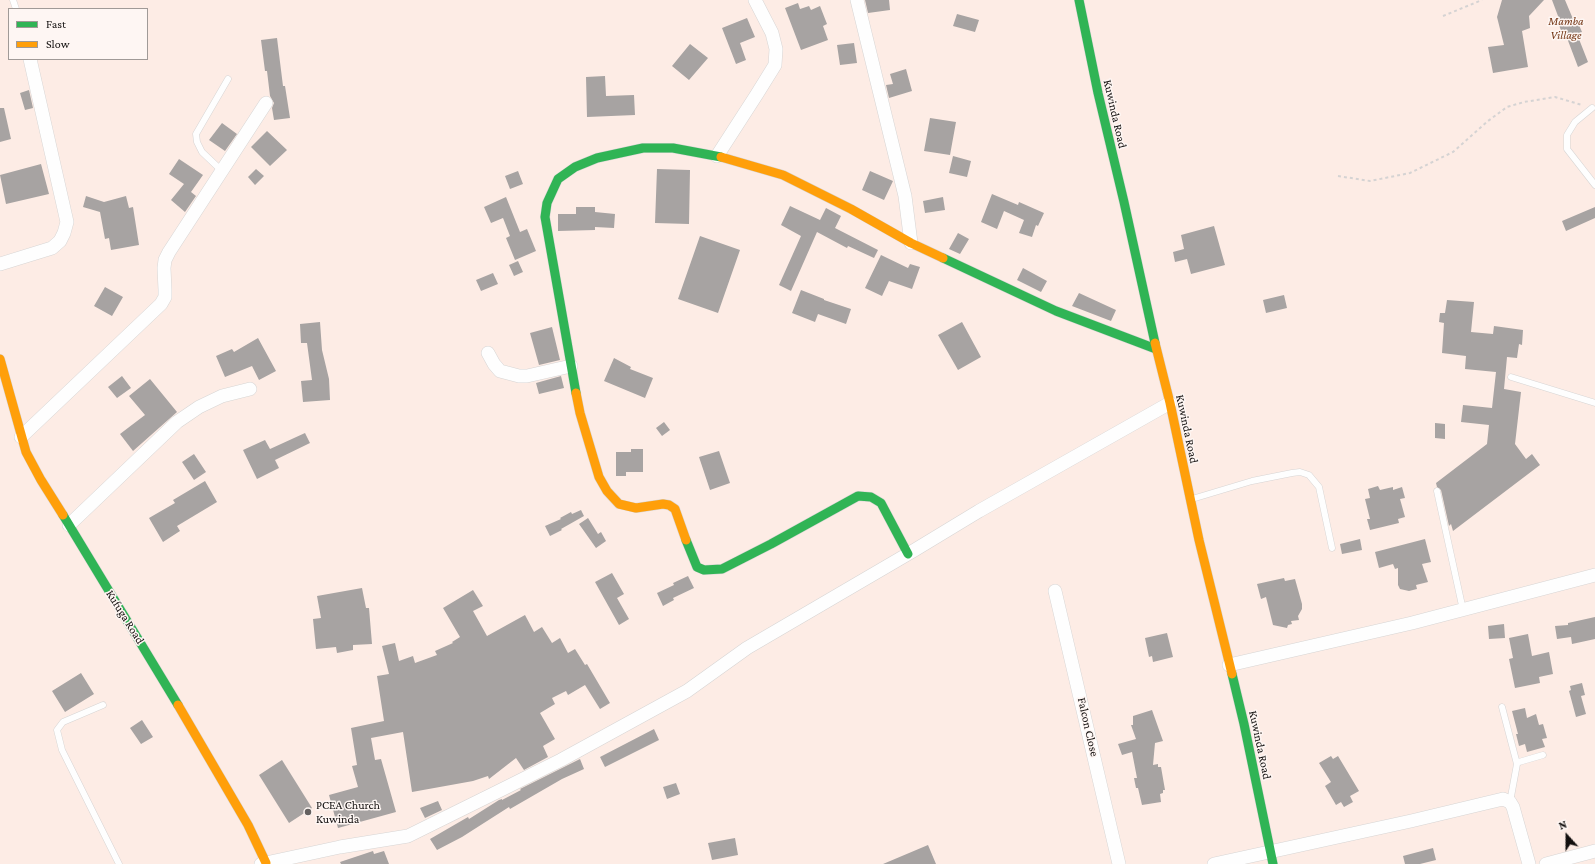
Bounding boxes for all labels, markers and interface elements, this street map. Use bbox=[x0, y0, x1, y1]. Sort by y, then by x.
legend bbox=[8, 8, 148, 60]
park label: Mamba Village bbox=[1548, 14, 1584, 42]
text: Fast bbox=[46, 17, 66, 31]
text: Slow bbox=[46, 37, 70, 51]
street label: Kuwinda Road bbox=[1100, 78, 1130, 150]
street label: Kuwinda Road bbox=[1173, 393, 1201, 465]
street label: Kufuga Road bbox=[103, 587, 147, 647]
street label: Falcon Close bbox=[1074, 696, 1102, 758]
street label: Kuwinda Road bbox=[1246, 709, 1274, 781]
place label: PCEA Church Kuwinda bbox=[316, 798, 380, 826]
marker: PCEA Church Kuwinda bbox=[303, 807, 313, 817]
north arrow bbox=[1547, 816, 1587, 856]
text: N bbox=[1557, 818, 1568, 832]

